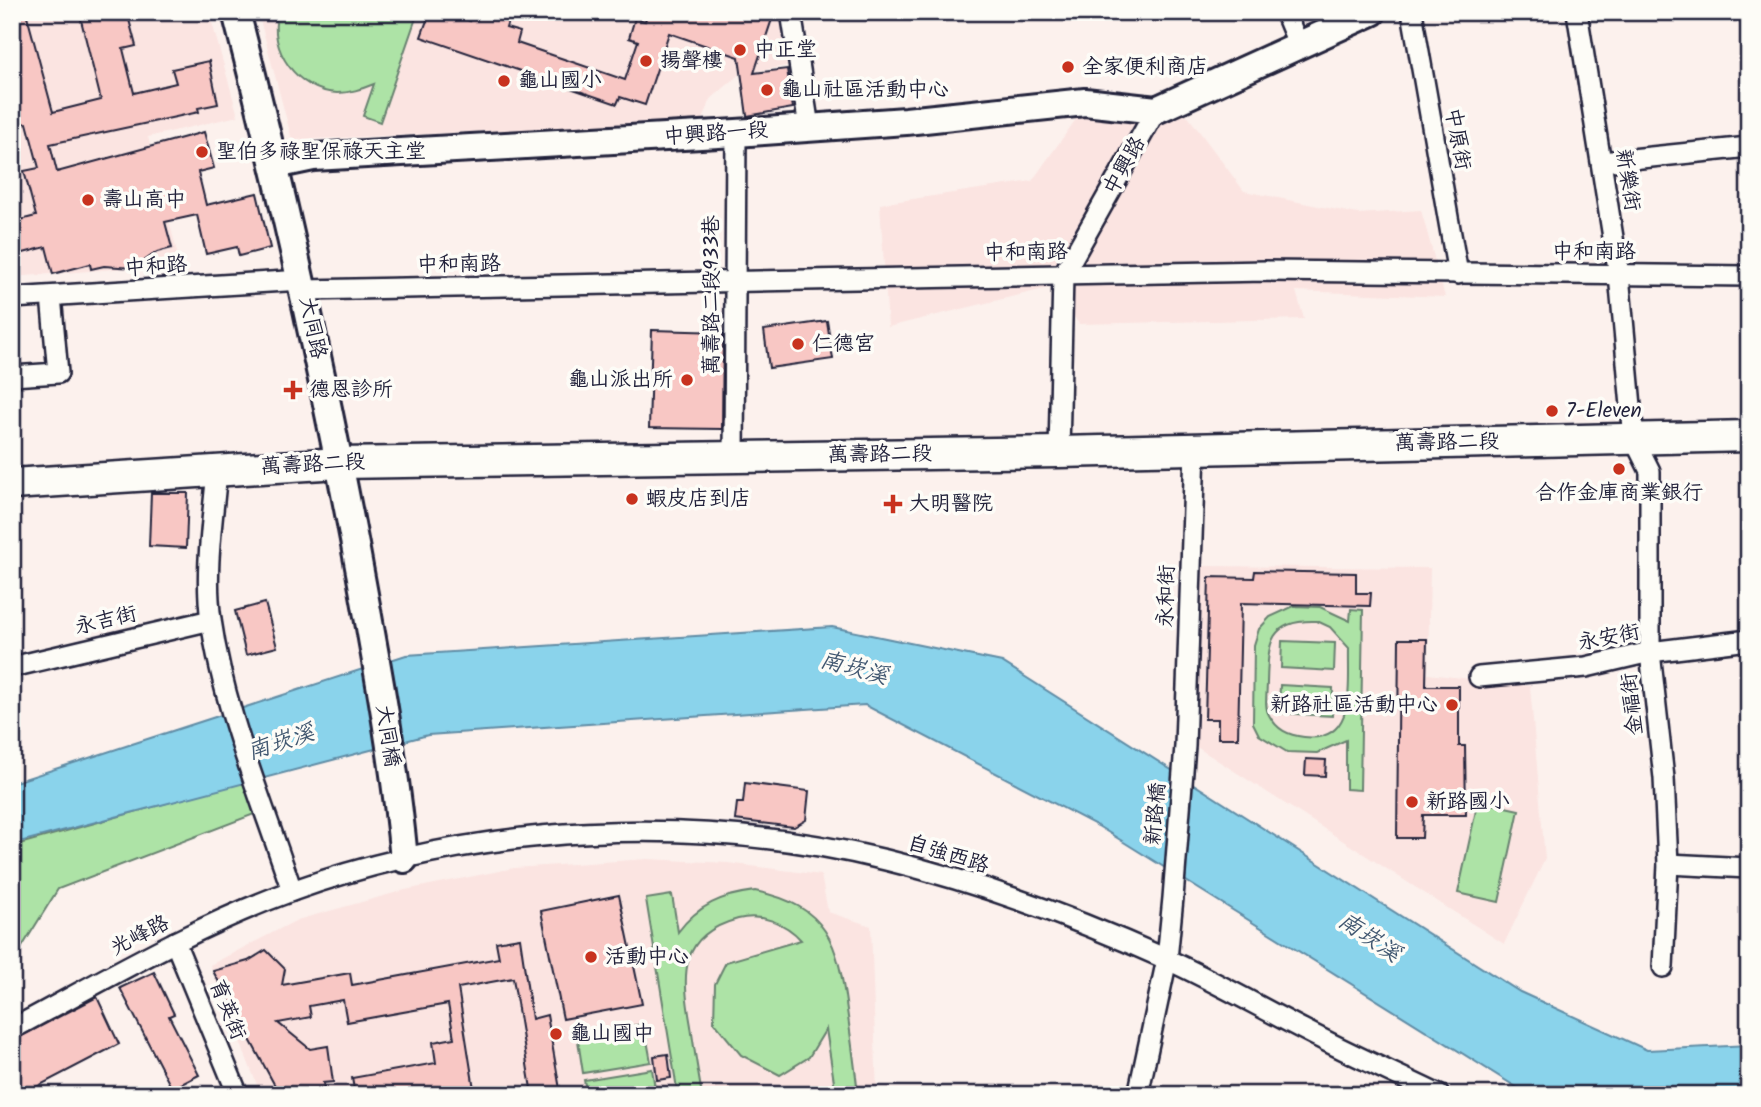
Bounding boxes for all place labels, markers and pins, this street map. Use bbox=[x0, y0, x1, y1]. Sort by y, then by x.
place label: 中正堂 bbox=[754, 34, 817, 67]
marker: 中正堂 bbox=[732, 42, 748, 58]
place label: 揚聲樓 bbox=[660, 45, 723, 78]
place label: 全家便利商店 bbox=[1082, 51, 1208, 84]
marker: 揚聲樓 bbox=[638, 53, 654, 69]
marker: 全家便利商店 bbox=[1060, 59, 1076, 75]
place label: 龜山國小 bbox=[518, 65, 602, 98]
marker: 龜山國小 bbox=[496, 73, 512, 89]
place label: 龜山社區活動中心 bbox=[781, 74, 949, 107]
marker: 龜山社區活動中心 bbox=[759, 82, 775, 98]
place label: 聖伯多祿聖保祿天主堂 bbox=[216, 136, 426, 169]
marker: 聖伯多祿聖保祿天主堂 bbox=[194, 144, 210, 160]
place label: 壽山高中 bbox=[102, 184, 186, 217]
marker: 壽山高中 bbox=[80, 192, 96, 208]
place label: 仁德宮 bbox=[812, 328, 875, 361]
marker: 仁德宮 bbox=[790, 336, 806, 352]
place label: 龜山派出所 bbox=[568, 364, 673, 397]
marker: 龜山派出所 bbox=[679, 372, 695, 388]
place label: 德恩診所 bbox=[309, 374, 393, 407]
marker: 德恩診所 bbox=[283, 380, 303, 400]
place label: 7-Eleven bbox=[1566, 395, 1642, 428]
marker: 7-Eleven bbox=[1544, 403, 1560, 419]
marker: 合作金庫商業銀行 bbox=[1611, 461, 1627, 477]
place label: 合作金庫商業銀行 bbox=[1535, 477, 1703, 510]
place label: 蝦皮店到店 bbox=[646, 483, 751, 516]
place label: 大明醫院 bbox=[909, 488, 993, 521]
marker: 蝦皮店到店 bbox=[624, 491, 640, 507]
marker: 大明醫院 bbox=[883, 494, 903, 514]
place label: 新路社區活動中心 bbox=[1270, 689, 1438, 722]
marker: 新路社區活動中心 bbox=[1444, 697, 1460, 713]
place label: 新路國小 bbox=[1426, 786, 1510, 819]
marker: 新路國小 bbox=[1404, 794, 1420, 810]
place label: 活動中心 bbox=[605, 941, 689, 974]
marker: 活動中心 bbox=[583, 949, 599, 965]
place label: 龜山國中 bbox=[570, 1018, 654, 1051]
marker: 龜山國中 bbox=[548, 1026, 564, 1042]

